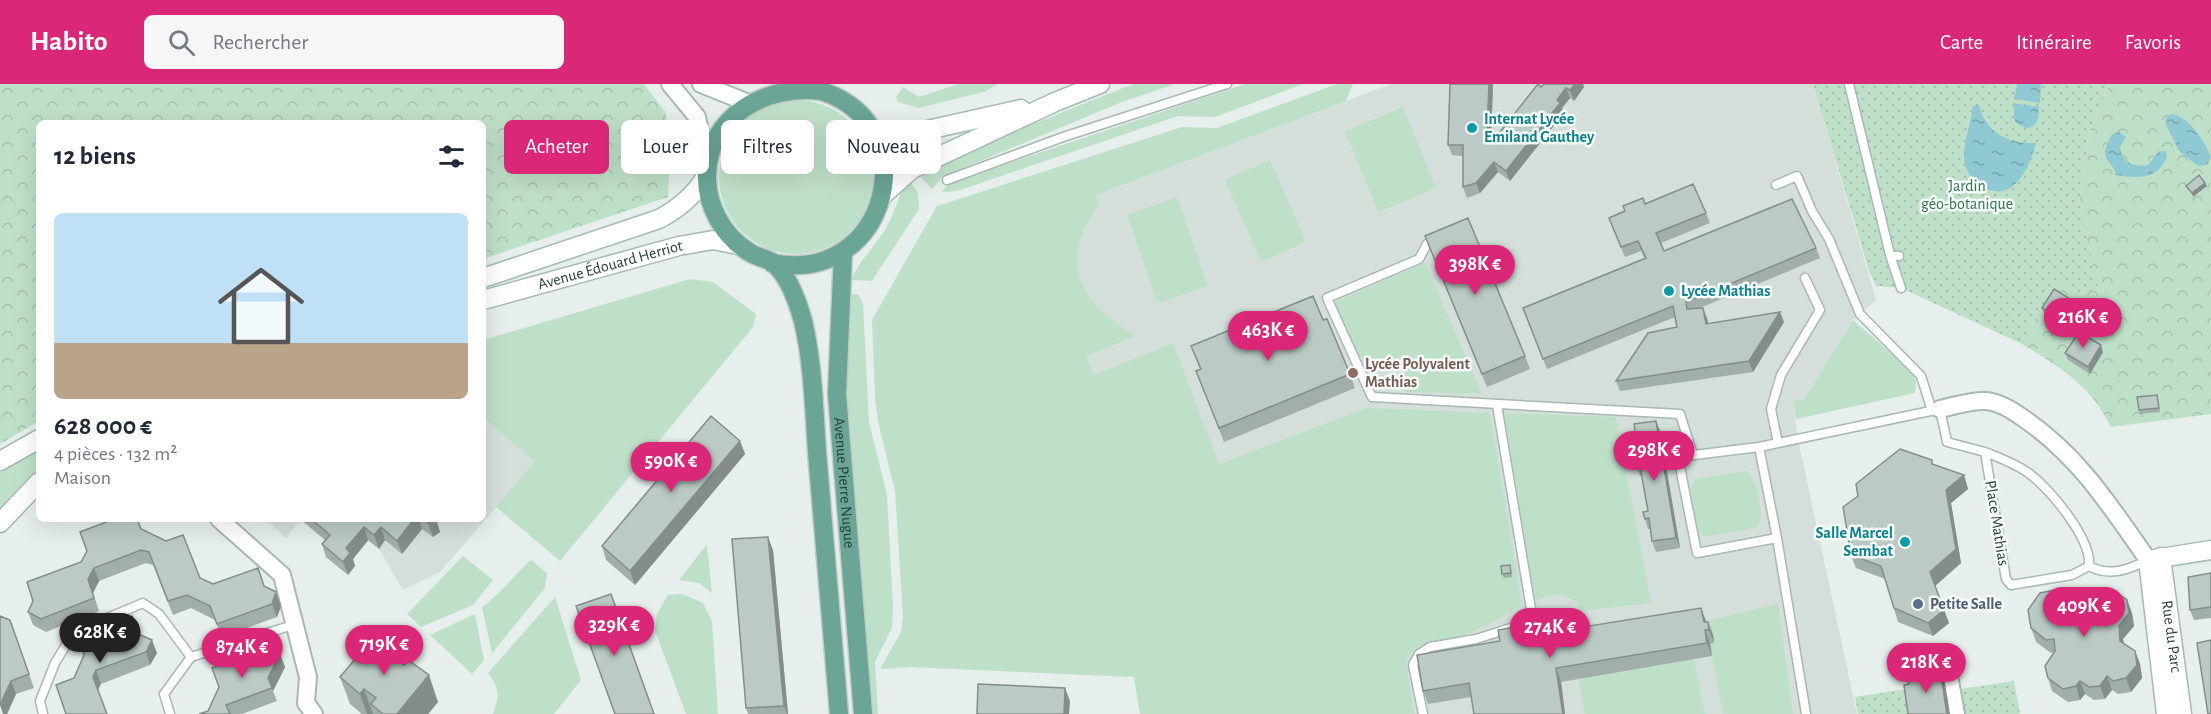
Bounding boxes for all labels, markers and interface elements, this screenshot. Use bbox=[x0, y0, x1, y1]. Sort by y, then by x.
search box bbox=[144, 15, 564, 69]
icon: search bbox=[165, 26, 198, 59]
text: Habito bbox=[30, 28, 108, 56]
text: Rechercher bbox=[213, 31, 308, 53]
text: Carte bbox=[1940, 32, 1983, 53]
text: Itinéraire bbox=[2016, 32, 2092, 53]
text: Favoris bbox=[2125, 32, 2181, 53]
place label: Internat Lycée Emiland Gauthey bbox=[1484, 111, 1595, 146]
chip: Acheter bbox=[504, 120, 609, 174]
chip: Louer bbox=[621, 120, 709, 174]
chip: Filtres bbox=[721, 120, 814, 174]
chip: Nouveau bbox=[826, 120, 941, 174]
marker: Internat Lycée Emiland Gauthey bbox=[1465, 121, 1479, 135]
icon: filters bbox=[435, 140, 468, 173]
text: 12 biens bbox=[54, 143, 136, 169]
park label: Jardin géo-botanique bbox=[1921, 178, 2013, 212]
street label: Avenue Édouard Herriot bbox=[536, 238, 684, 293]
pin: 398K € bbox=[1426, 245, 1524, 296]
icon: home bbox=[207, 252, 315, 360]
text: 398K € bbox=[1449, 254, 1501, 274]
place label: Lycée Mathias bbox=[1681, 283, 1770, 300]
marker: Lycée Mathias bbox=[1662, 284, 1676, 298]
pin: 216K € bbox=[2034, 298, 2132, 349]
text: 216K € bbox=[2058, 307, 2108, 327]
pin: 463K € bbox=[1219, 311, 1317, 362]
text: 463K € bbox=[1242, 320, 1294, 340]
place label: Lycée Polyvalent Mathias bbox=[1365, 356, 1471, 390]
marker: Lycée Polyvalent Mathias bbox=[1346, 366, 1360, 380]
text: 628 000 € bbox=[54, 413, 152, 439]
street label: Avenue Pierre Nugue bbox=[831, 416, 857, 549]
pin: 298K € bbox=[1605, 431, 1703, 482]
text: 298K € bbox=[1628, 440, 1680, 460]
pin: 590K € bbox=[622, 442, 720, 493]
text: 4 pièces · 132 m² bbox=[54, 444, 177, 464]
text: 590K € bbox=[645, 451, 697, 471]
text: Maison bbox=[54, 468, 111, 488]
street label: Place Mathias bbox=[1982, 479, 2012, 567]
place label: Salle Marcel Sembat bbox=[1816, 525, 1894, 559]
marker: Salle Marcel Sembat bbox=[1898, 535, 1912, 549]
pin: 409K € bbox=[2035, 587, 2133, 638]
place label: Petite Salle bbox=[1930, 596, 2003, 612]
text: 409K € bbox=[2057, 596, 2111, 616]
marker: Petite Salle bbox=[1911, 597, 1925, 611]
street label: Rue du Parc bbox=[2159, 599, 2184, 673]
pin: 329K € bbox=[565, 606, 663, 657]
pin: 274K € bbox=[1501, 608, 1599, 659]
pin: 628K € bbox=[51, 613, 149, 664]
text: 329K € bbox=[588, 615, 640, 635]
text: 274K € bbox=[1524, 617, 1576, 637]
text: 628K € bbox=[74, 622, 126, 642]
pin: 719K € bbox=[335, 625, 433, 676]
pin: 874K € bbox=[193, 628, 291, 679]
text: 719K € bbox=[359, 634, 409, 654]
text: 874K € bbox=[216, 637, 268, 657]
pin: 218K € bbox=[1877, 643, 1975, 694]
text: 218K € bbox=[1901, 652, 1951, 672]

